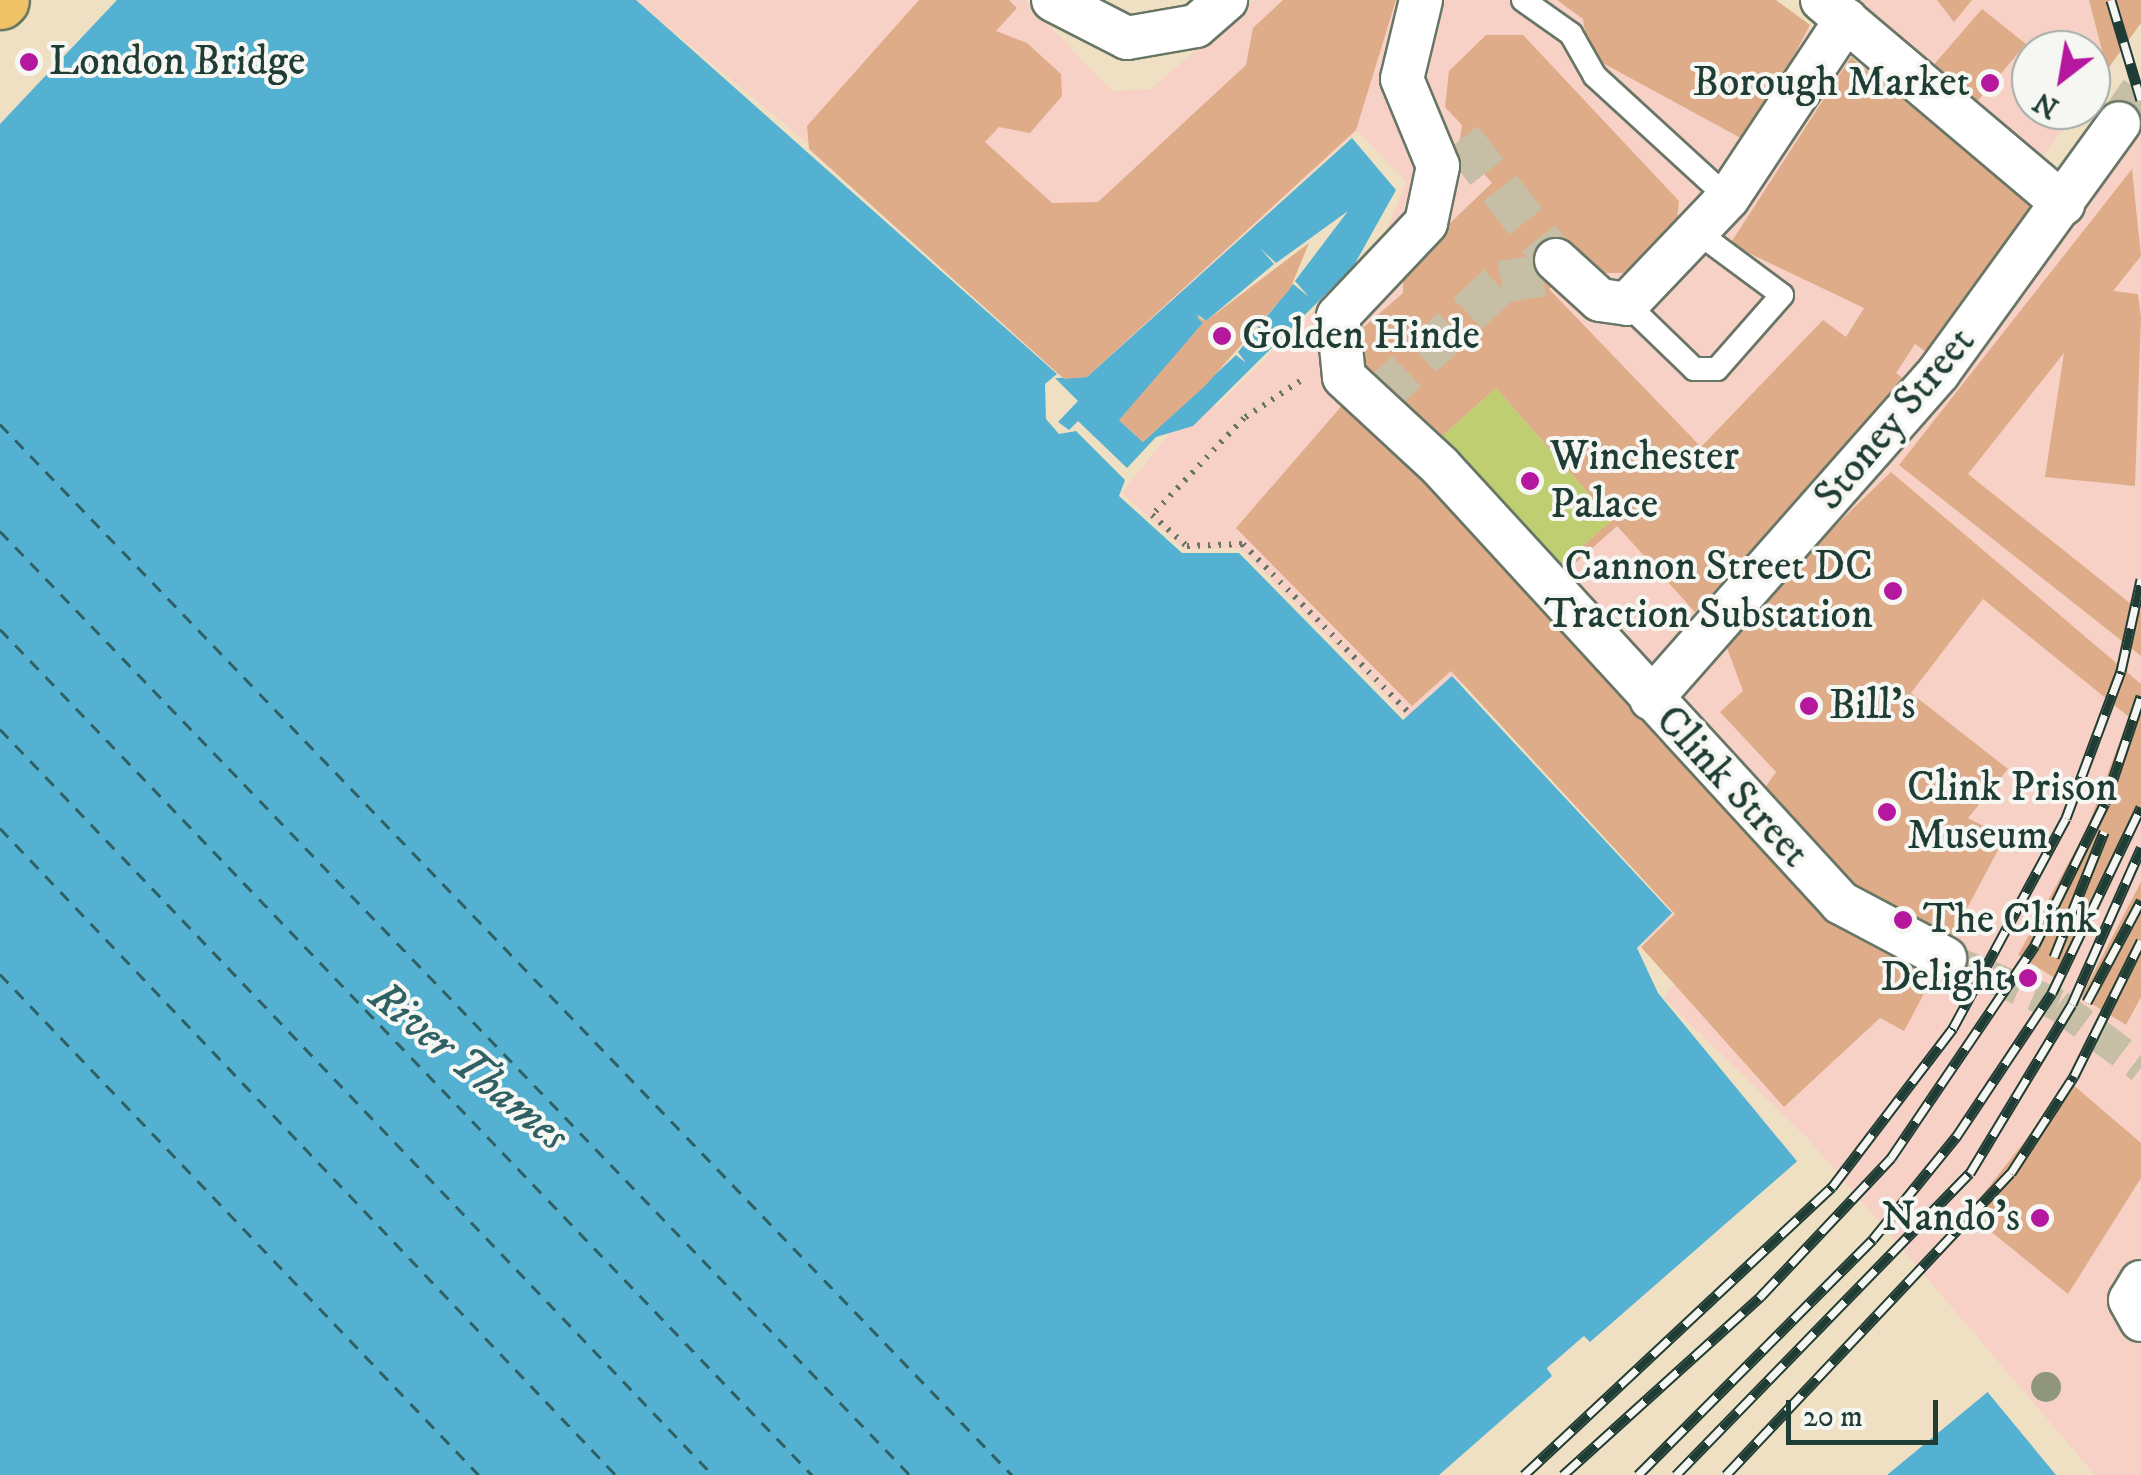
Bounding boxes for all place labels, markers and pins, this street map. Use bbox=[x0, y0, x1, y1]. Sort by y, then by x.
place label: London Bridge bbox=[49, 37, 305, 87]
marker: London Bridge bbox=[18, 51, 40, 73]
place label: Borough Market bbox=[1692, 58, 1970, 108]
marker: Borough Market bbox=[1979, 72, 2001, 94]
place label: Golden Hinde bbox=[1242, 311, 1480, 361]
marker: Golden Hinde bbox=[1211, 325, 1233, 347]
place label: Winchester Palace bbox=[1550, 432, 1739, 530]
marker: Winchester Palace bbox=[1519, 470, 1541, 492]
place label: Cannon Street DC Traction Substation bbox=[1544, 542, 1873, 640]
marker: Cannon Street DC Traction Substation bbox=[1882, 580, 1904, 602]
place label: Bill's bbox=[1829, 681, 1916, 731]
marker: Bill's bbox=[1798, 695, 1820, 717]
place label: Clink Prison Museum bbox=[1907, 763, 2117, 861]
marker: Clink Prison Museum bbox=[1876, 801, 1898, 823]
place label: The Clink bbox=[1923, 895, 2097, 945]
marker: The Clink bbox=[1892, 909, 1914, 931]
place label: Delight bbox=[1880, 953, 2008, 1003]
marker: Delight bbox=[2017, 967, 2039, 989]
place label: Nando's bbox=[1881, 1193, 2020, 1243]
marker: Nando's bbox=[2029, 1207, 2051, 1229]

